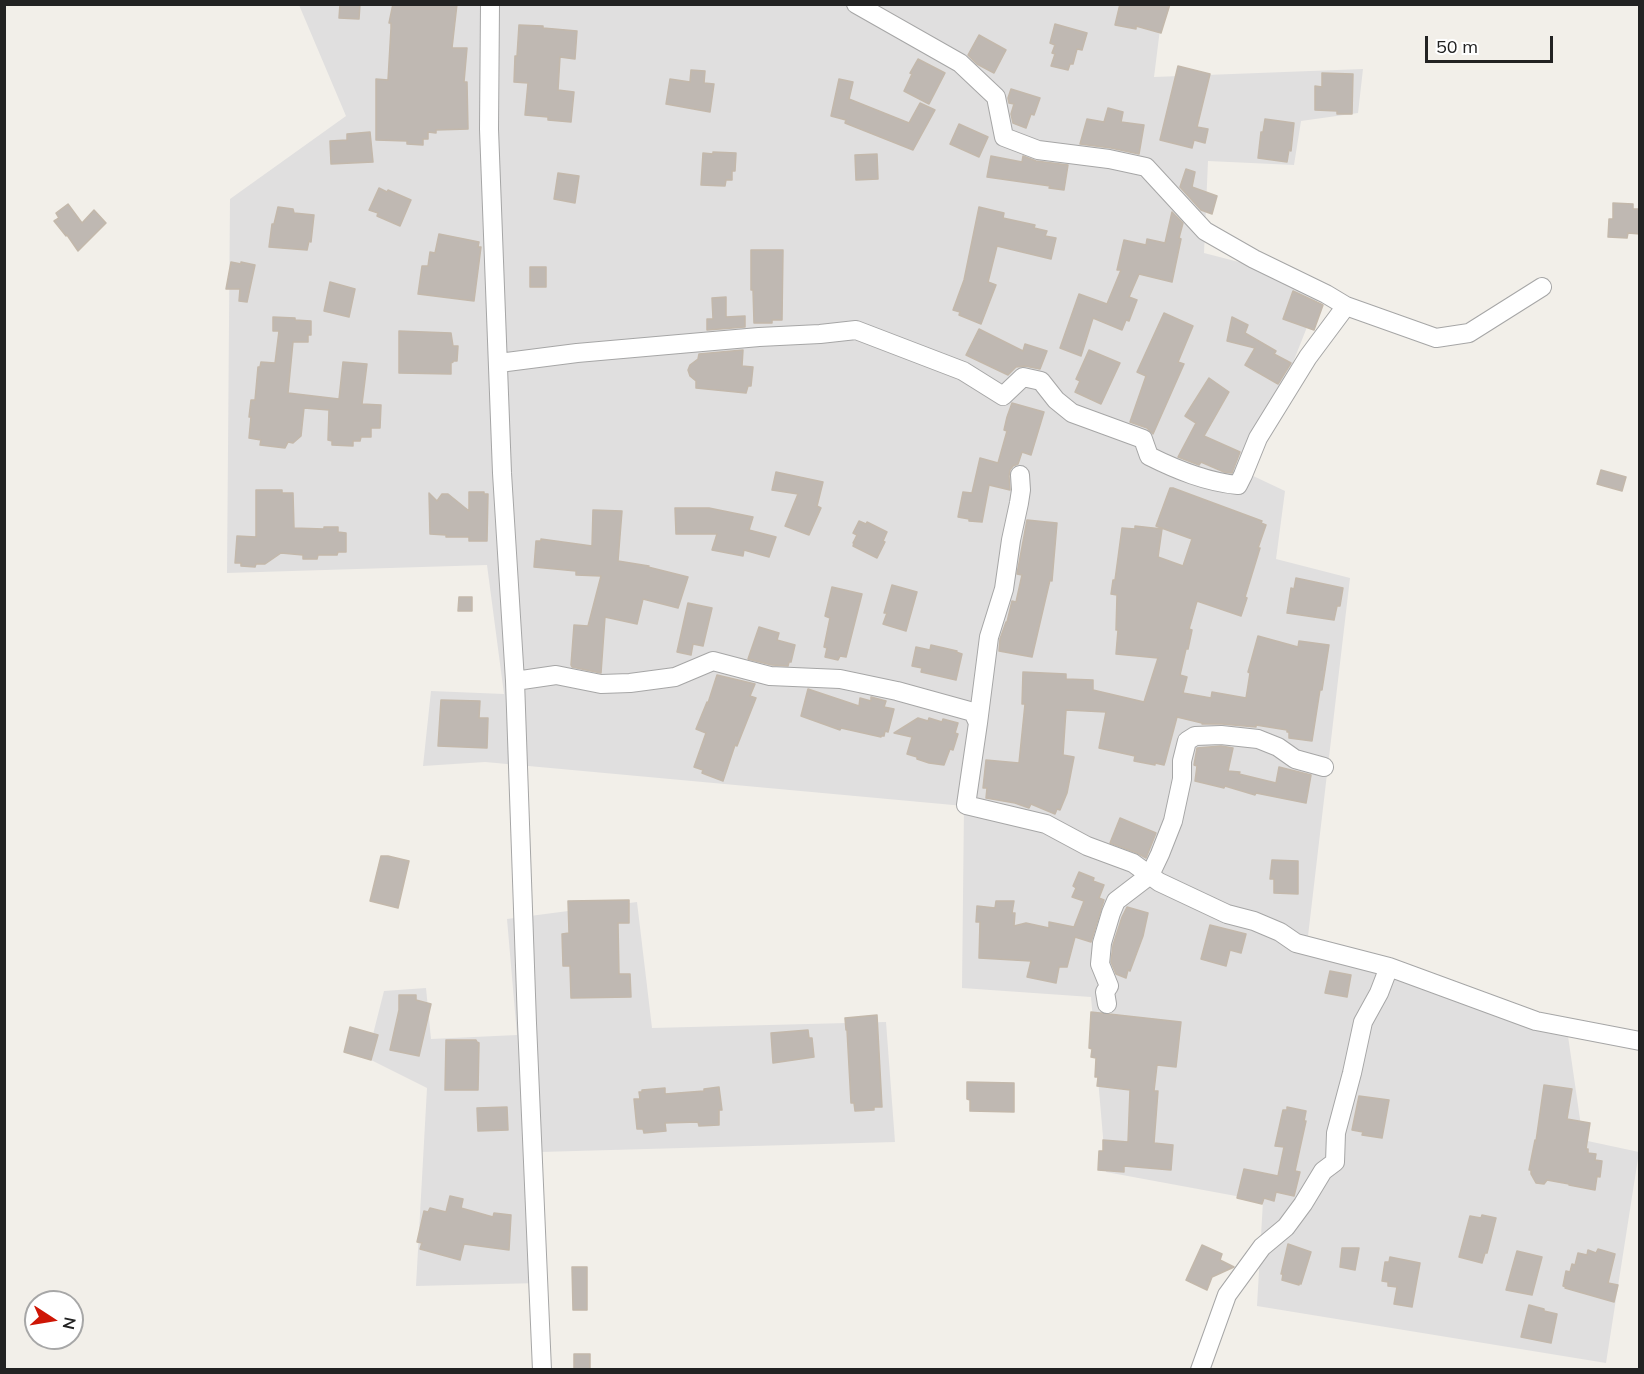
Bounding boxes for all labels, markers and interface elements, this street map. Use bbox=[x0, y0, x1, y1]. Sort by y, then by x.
scale bar bbox=[1428, 24, 1556, 62]
text: 50 m bbox=[1436, 35, 1478, 58]
north arrow bbox=[24, 1290, 84, 1350]
text: N bbox=[59, 1315, 81, 1331]

